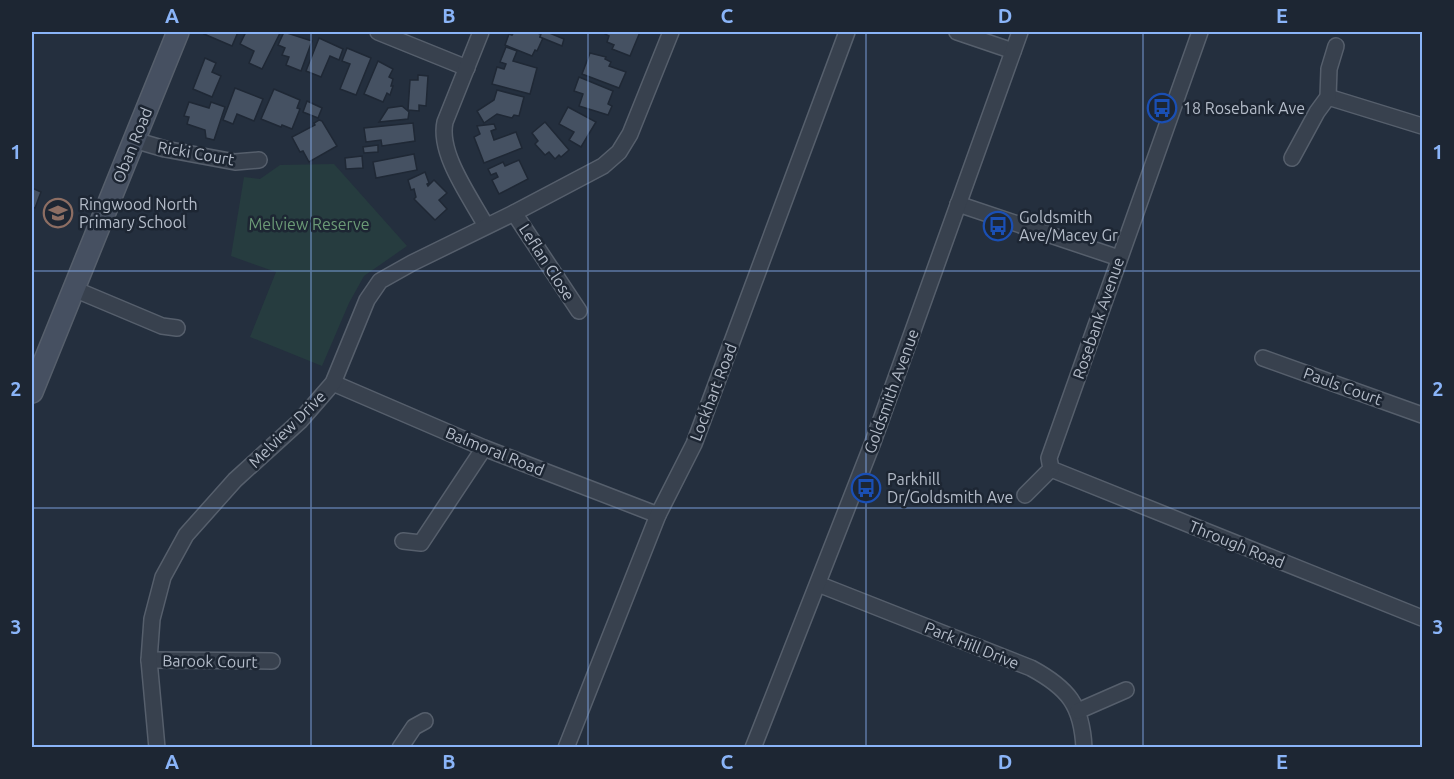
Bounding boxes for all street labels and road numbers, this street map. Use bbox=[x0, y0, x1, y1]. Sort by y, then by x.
street label: Oban Road bbox=[109, 105, 155, 185]
street label: Ricki Court bbox=[156, 137, 236, 169]
street label: Leflan Close bbox=[516, 220, 578, 304]
street label: Rosebank Avenue bbox=[1069, 255, 1127, 381]
street label: Goldsmith Avenue bbox=[860, 326, 922, 456]
street label: Lockhart Road bbox=[686, 341, 740, 443]
street label: Pauls Court bbox=[1301, 363, 1385, 409]
street label: Melview Drive bbox=[245, 387, 329, 471]
street label: Balmoral Road bbox=[443, 423, 547, 479]
street label: Through Road bbox=[1187, 517, 1287, 571]
street label: Park Hill Drive bbox=[922, 618, 1022, 672]
street label: Barook Court bbox=[162, 651, 259, 671]

